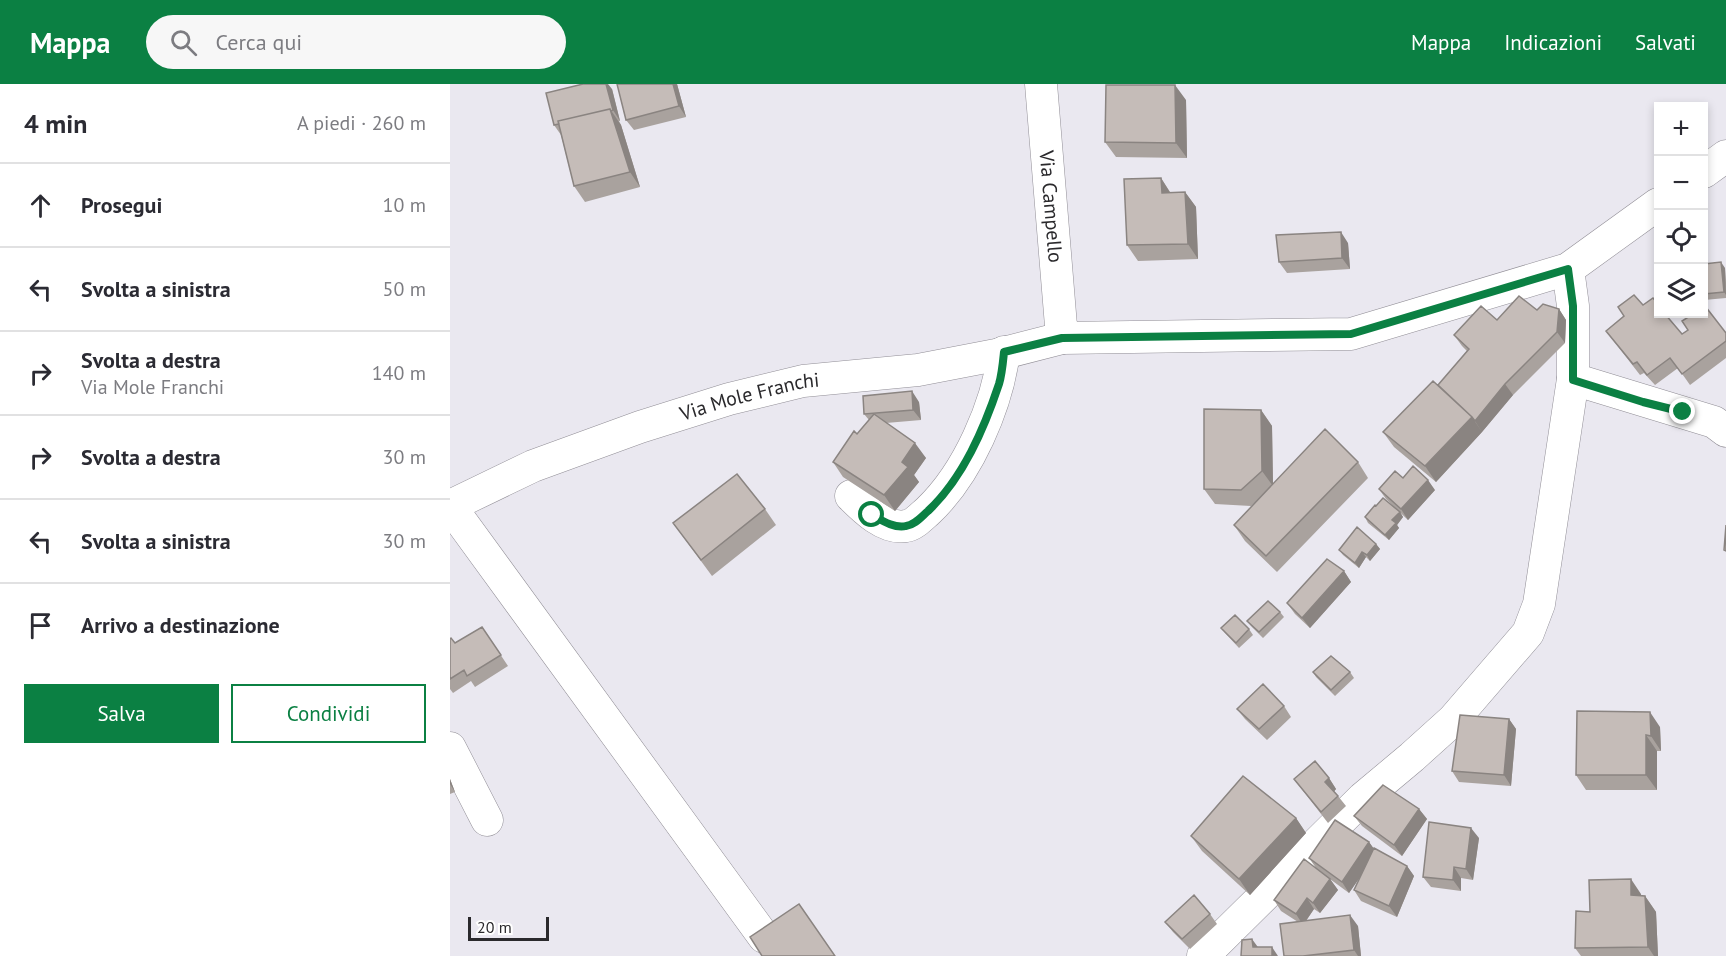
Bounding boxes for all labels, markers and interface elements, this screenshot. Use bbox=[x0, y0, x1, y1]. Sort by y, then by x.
search box bbox=[146, 15, 566, 69]
text: Mappa bbox=[30, 24, 110, 61]
icon: search bbox=[167, 26, 200, 59]
text: Cerca qui bbox=[215, 28, 302, 56]
text: Mappa bbox=[1411, 29, 1471, 56]
text: Indicazioni bbox=[1504, 29, 1602, 56]
text: Salvati bbox=[1635, 29, 1696, 56]
map controls bbox=[1654, 102, 1708, 318]
button: + bbox=[1654, 102, 1708, 156]
text: 4 min bbox=[24, 107, 87, 140]
text: A piedi · 260 m bbox=[297, 110, 426, 136]
street label: Via Campello bbox=[1033, 148, 1069, 264]
button: − bbox=[1654, 156, 1708, 210]
icon: ahead bbox=[24, 189, 57, 222]
text: Prosegui bbox=[81, 191, 162, 219]
text: 10 m bbox=[383, 192, 426, 218]
button: locate bbox=[1654, 210, 1708, 264]
button: layers bbox=[1654, 264, 1708, 318]
icon: left bbox=[24, 273, 57, 306]
text: Svolta a sinistra bbox=[81, 275, 231, 303]
text: 50 m bbox=[383, 276, 426, 302]
text: Svolta a destra bbox=[81, 346, 221, 374]
icon: right bbox=[24, 357, 57, 390]
text: 140 m bbox=[372, 360, 426, 386]
street label: Via Mole Franchi bbox=[676, 367, 820, 427]
text: Via Mole Franchi bbox=[81, 374, 224, 400]
route end bbox=[1669, 398, 1695, 424]
icon: right bbox=[24, 441, 57, 474]
text: Svolta a destra bbox=[81, 443, 221, 471]
text: 30 m bbox=[383, 444, 426, 470]
route start bbox=[858, 501, 884, 527]
icon: left bbox=[24, 525, 57, 558]
text: Svolta a sinistra bbox=[81, 527, 231, 555]
text: 30 m bbox=[383, 528, 426, 554]
icon: arrive bbox=[24, 609, 57, 642]
text: Arrivo a destinazione bbox=[81, 611, 280, 639]
button: Salva bbox=[24, 684, 219, 743]
button: Condividi bbox=[231, 684, 426, 743]
scale bar bbox=[468, 914, 549, 942]
text: 20 m bbox=[477, 917, 512, 937]

